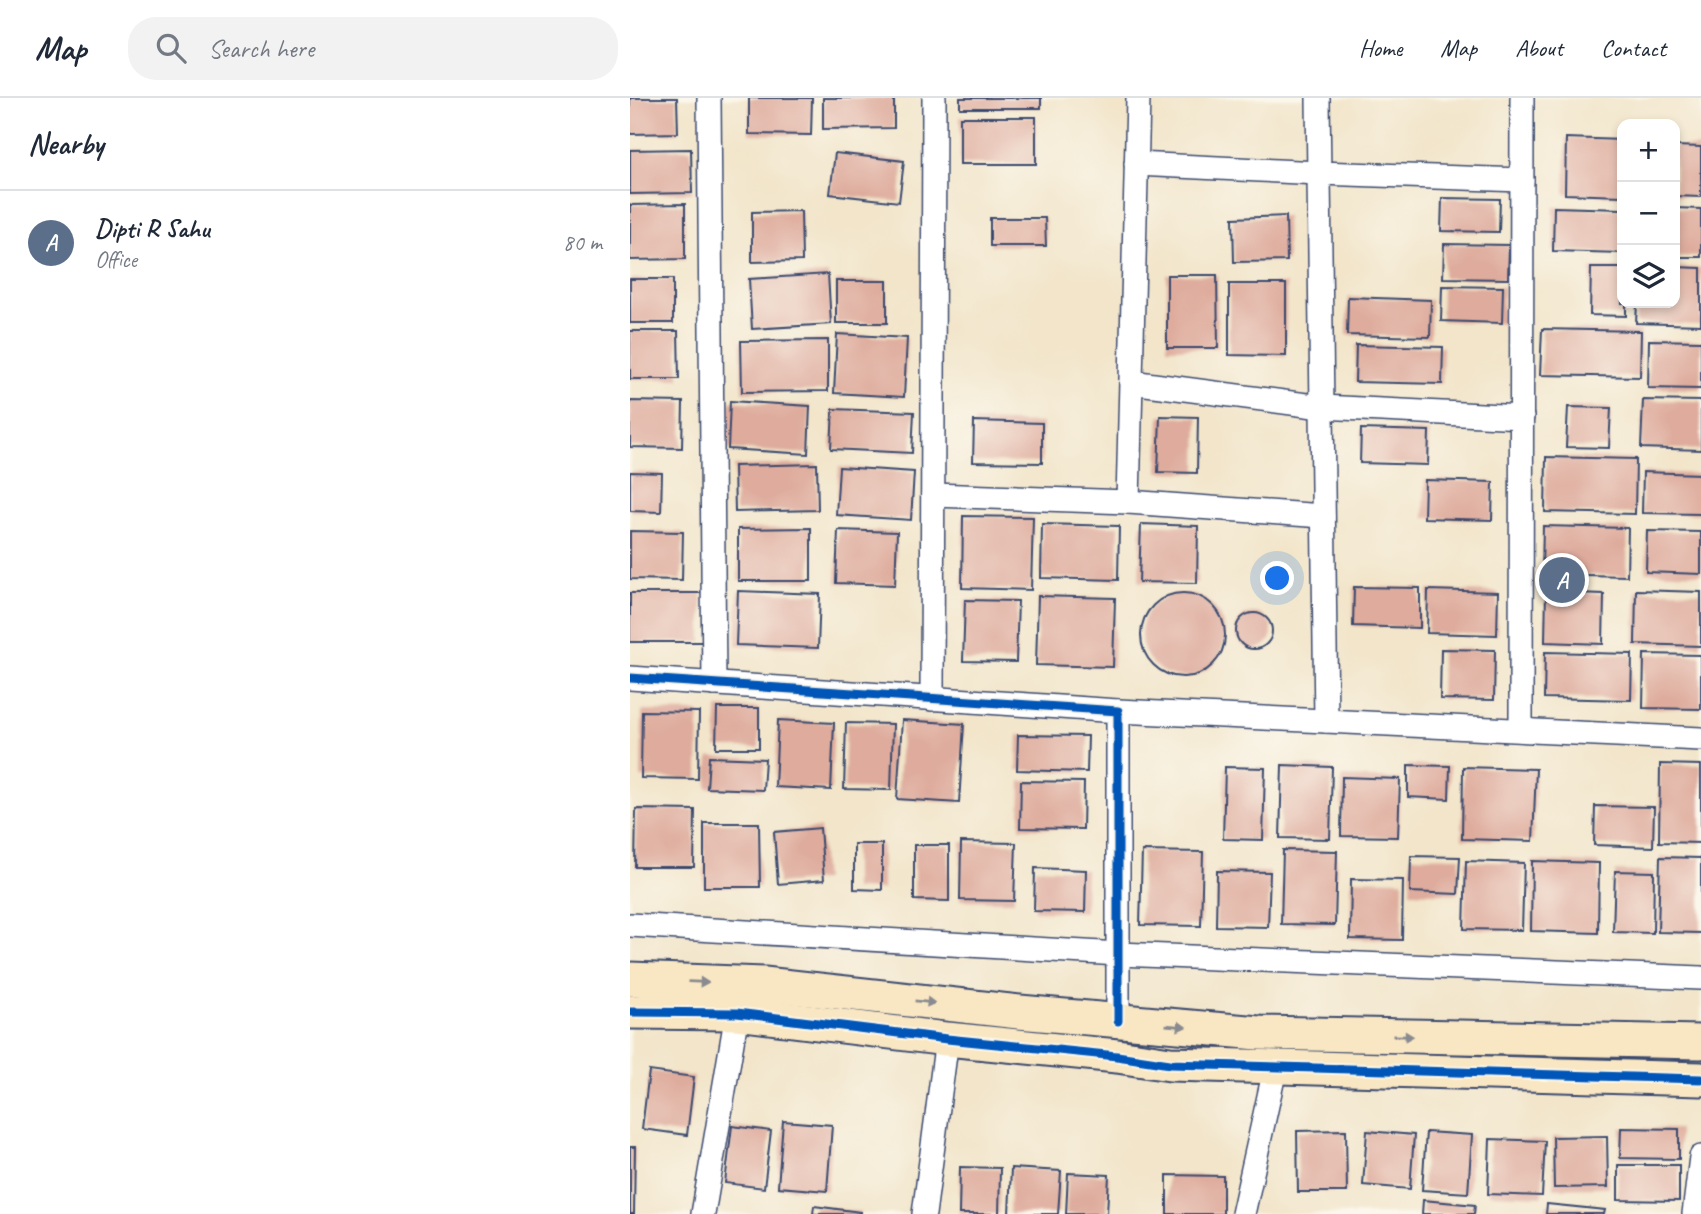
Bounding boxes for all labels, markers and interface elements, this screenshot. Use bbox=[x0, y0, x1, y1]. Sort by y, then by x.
search box bbox=[128, 17, 618, 80]
text: Map bbox=[35, 27, 86, 69]
icon: search bbox=[152, 29, 190, 67]
text: Search here bbox=[208, 32, 314, 65]
text: Home bbox=[1359, 33, 1402, 63]
text: Map bbox=[1440, 33, 1477, 63]
text: About bbox=[1515, 33, 1563, 63]
text: Contact bbox=[1601, 33, 1666, 63]
map controls bbox=[1617, 119, 1680, 308]
button: + bbox=[1617, 119, 1680, 182]
text: Nearby bbox=[28, 125, 104, 163]
button: − bbox=[1617, 182, 1680, 245]
text: Dipti R Sahu bbox=[95, 212, 210, 245]
text: A bbox=[45, 228, 57, 257]
text: 80 m bbox=[563, 228, 602, 257]
text: Office bbox=[95, 245, 137, 274]
button: layers bbox=[1617, 245, 1680, 308]
pin: A bbox=[1539, 554, 1585, 606]
your location bbox=[1260, 561, 1294, 595]
one-way arrow bbox=[687, 976, 709, 987]
one-way arrow bbox=[914, 997, 936, 1008]
one-way arrow bbox=[1165, 1021, 1187, 1032]
one-way arrow bbox=[1392, 1030, 1414, 1042]

